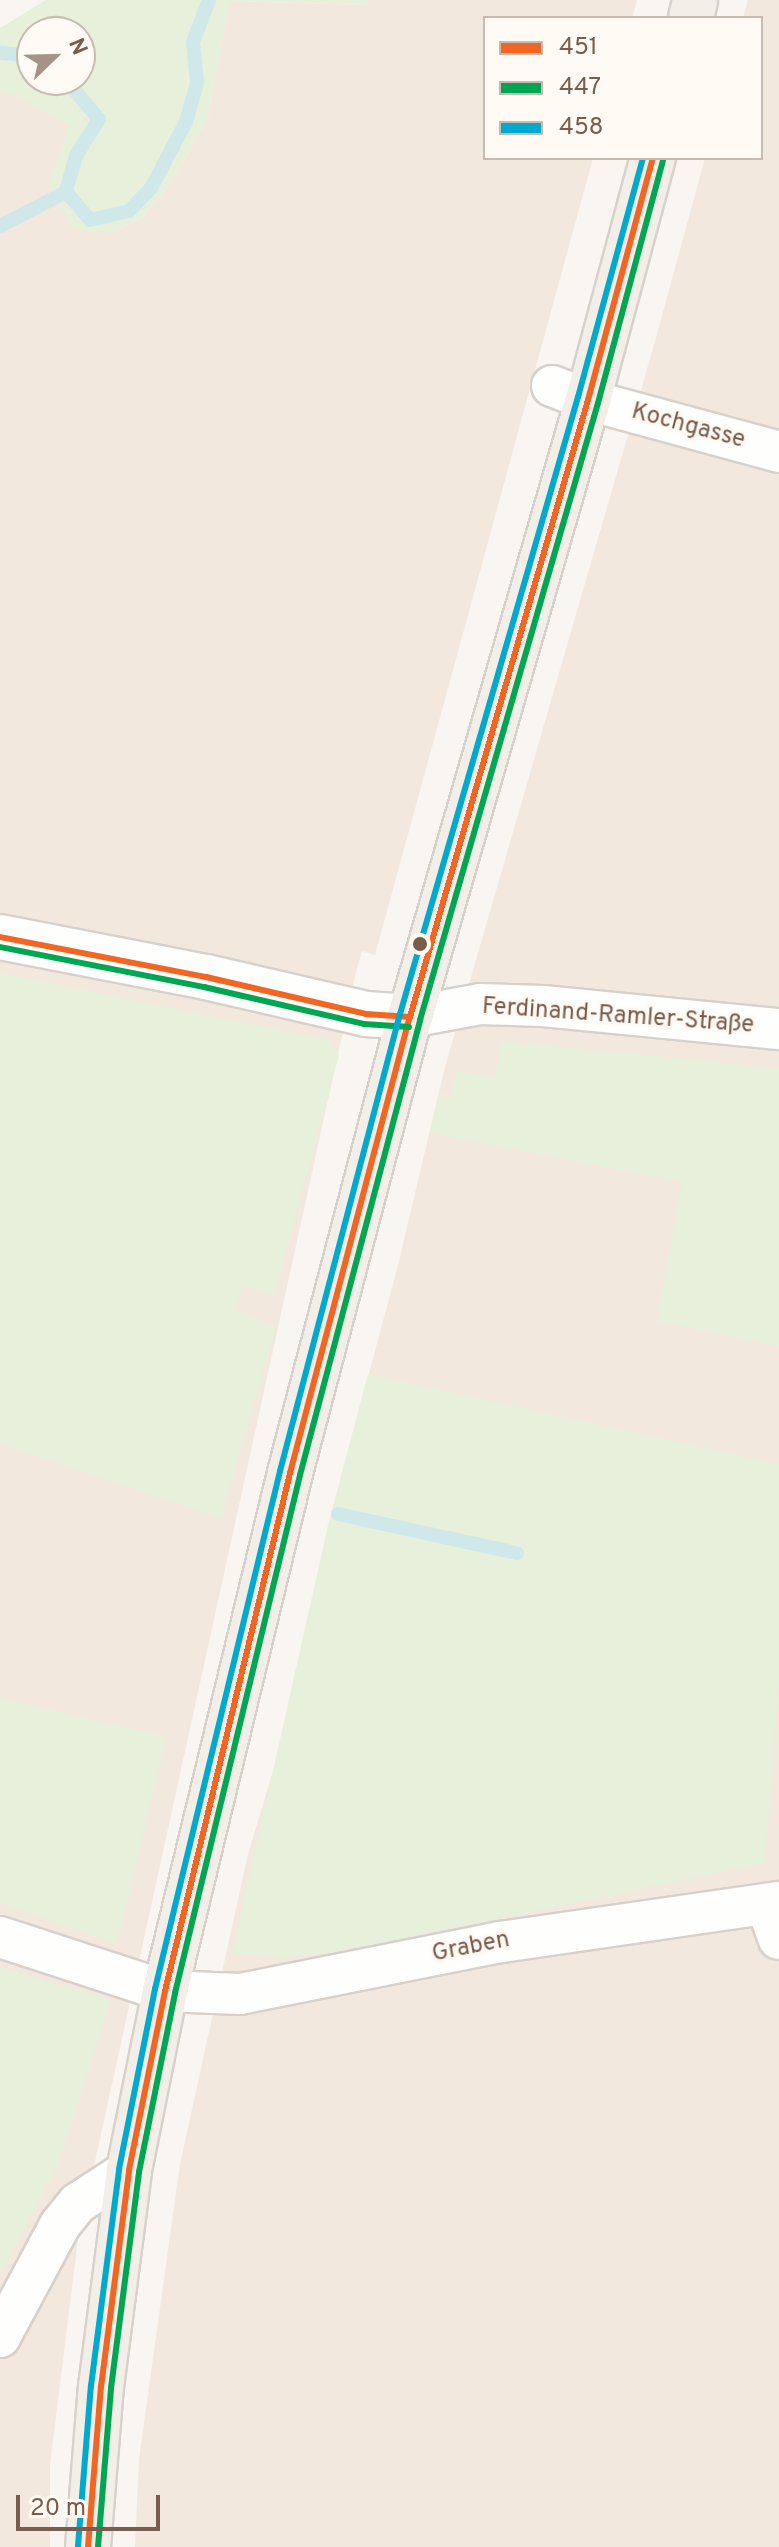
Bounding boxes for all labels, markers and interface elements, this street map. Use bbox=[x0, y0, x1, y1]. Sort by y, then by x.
north arrow bbox=[16, 16, 96, 96]
legend bbox=[483, 16, 763, 160]
text: 451 bbox=[559, 33, 598, 63]
text: N bbox=[61, 35, 92, 60]
text: 447 bbox=[559, 73, 601, 103]
text: 458 bbox=[559, 113, 603, 143]
street label: Kochgasse bbox=[628, 398, 748, 456]
unlabelled marker bbox=[412, 936, 428, 952]
street label: Ferdinand-Ramler-Straße bbox=[481, 993, 755, 1041]
street label: Graben bbox=[430, 1926, 512, 1970]
scale bar bbox=[20, 2479, 164, 2529]
text: 20 m bbox=[30, 2494, 86, 2524]

